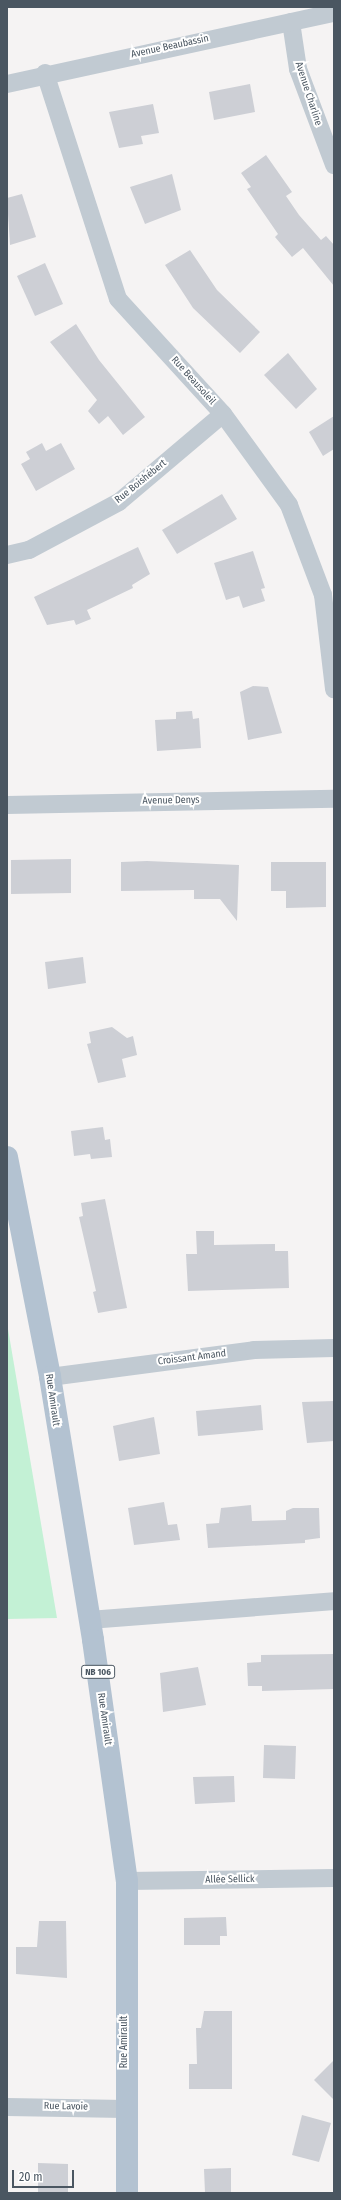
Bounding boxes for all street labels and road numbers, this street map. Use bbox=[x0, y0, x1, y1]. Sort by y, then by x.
street label: Avenue Beaubassin bbox=[130, 33, 210, 61]
street label: Avenue Charline bbox=[292, 61, 324, 127]
street label: Rue Beausoleil bbox=[168, 354, 218, 408]
street label: Rue Boishébert bbox=[113, 458, 169, 506]
street label: Avenue Denys bbox=[142, 795, 200, 807]
street label: Croissant Amand bbox=[157, 1348, 227, 1368]
street label: Rue Amirault bbox=[42, 1373, 62, 1427]
road number: NB 106 bbox=[81, 1665, 115, 1679]
street label: Rue Amirault bbox=[94, 1692, 114, 1746]
street label: Allée Sellick bbox=[205, 1874, 255, 1886]
street label: Rue Amirault bbox=[119, 2016, 131, 2068]
street label: Rue Lavoie bbox=[44, 2101, 88, 2113]

